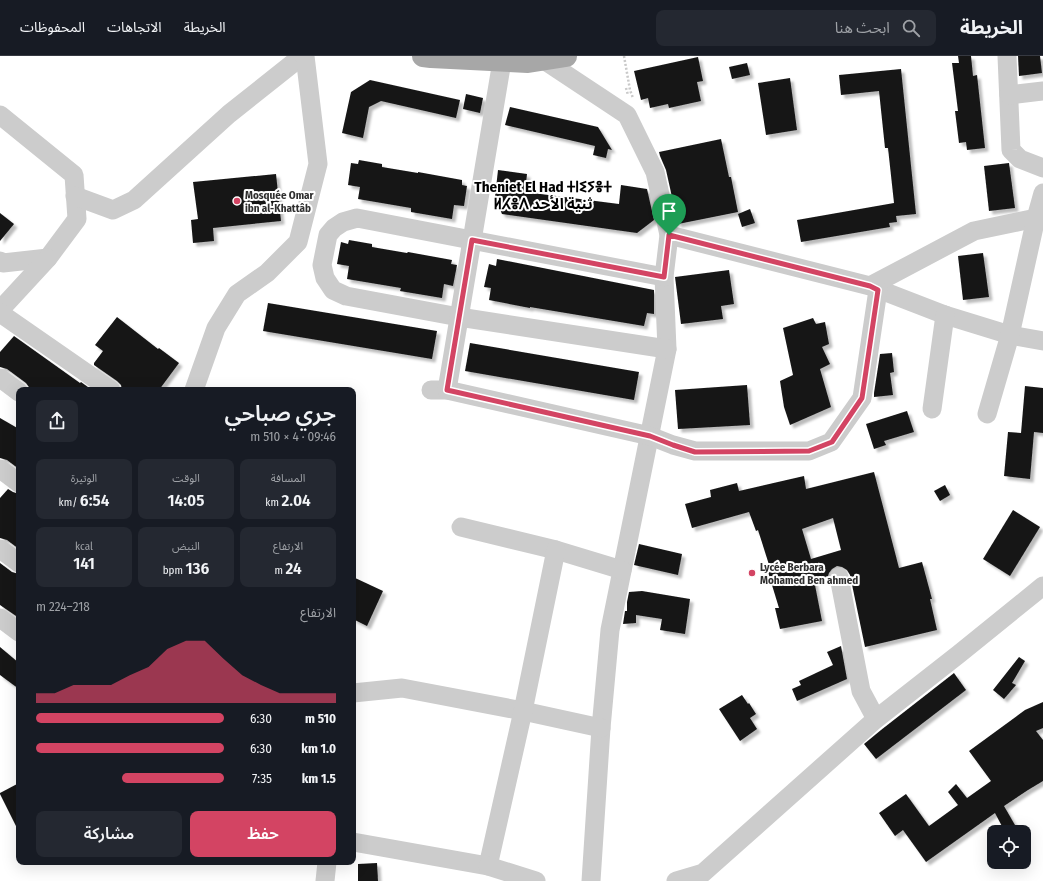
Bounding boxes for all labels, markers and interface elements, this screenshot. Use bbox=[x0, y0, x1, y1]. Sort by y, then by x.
search box bbox=[656, 10, 936, 46]
text: الخريطة bbox=[960, 16, 1023, 39]
icon: search bbox=[900, 17, 922, 39]
text: المحفوظات bbox=[20, 19, 85, 36]
text: الاتجاهات bbox=[107, 19, 162, 36]
text: الخريطة bbox=[184, 19, 226, 36]
text: ابحث هنا bbox=[835, 19, 890, 37]
district label: Theniet El Had ⵜⵏⵉⵢⴻⵜ ⵍⵃⴻⴷ ثنية الأحد bbox=[474, 178, 612, 213]
place label: Mosquée Omar ibn al-Khattâb bbox=[245, 189, 315, 215]
pin bbox=[652, 194, 686, 235]
marker: Mosquée Omar ibn al-Khattâb bbox=[232, 196, 242, 206]
icon: arrive bbox=[658, 200, 680, 222]
button: share bbox=[36, 400, 78, 442]
text: جري صباحي bbox=[224, 400, 336, 427]
text: 09:46 · 4 × 510 m bbox=[250, 429, 336, 444]
text: الوتيرة bbox=[71, 472, 97, 485]
text: الوقت bbox=[172, 472, 200, 485]
text: المسافة bbox=[271, 472, 305, 485]
text: 6:54 bbox=[80, 490, 109, 511]
text: 14:05 bbox=[168, 490, 204, 511]
text: 2.04 bbox=[281, 490, 311, 511]
text: /km bbox=[59, 496, 80, 509]
text: km bbox=[265, 496, 281, 509]
text: kcal bbox=[75, 540, 93, 553]
text: النبض bbox=[172, 540, 200, 553]
text: الارتفاع bbox=[273, 540, 303, 553]
text: 141 bbox=[73, 553, 95, 574]
text: 136 bbox=[185, 558, 209, 579]
text: 24 bbox=[285, 558, 302, 579]
place label: Lycée Berbara Mohamed Ben ahmed bbox=[760, 561, 858, 587]
text: bpm bbox=[163, 564, 185, 577]
text: m bbox=[274, 564, 285, 577]
marker: Lycée Berbara Mohamed Ben ahmed bbox=[747, 568, 757, 578]
text: 218–224 m bbox=[36, 599, 90, 614]
text: الارتفاع bbox=[300, 605, 336, 620]
text: 6:30 bbox=[250, 711, 272, 726]
text: 510 m bbox=[305, 711, 336, 726]
text: 6:30 bbox=[250, 741, 272, 756]
text: 1.0 km bbox=[301, 741, 336, 756]
text: 7:35 bbox=[252, 771, 272, 786]
text: 1.5 km bbox=[302, 771, 336, 786]
button: مشاركة bbox=[36, 811, 182, 857]
button: حفظ bbox=[190, 811, 336, 857]
map controls bbox=[987, 825, 1031, 869]
button: locate bbox=[987, 825, 1031, 869]

